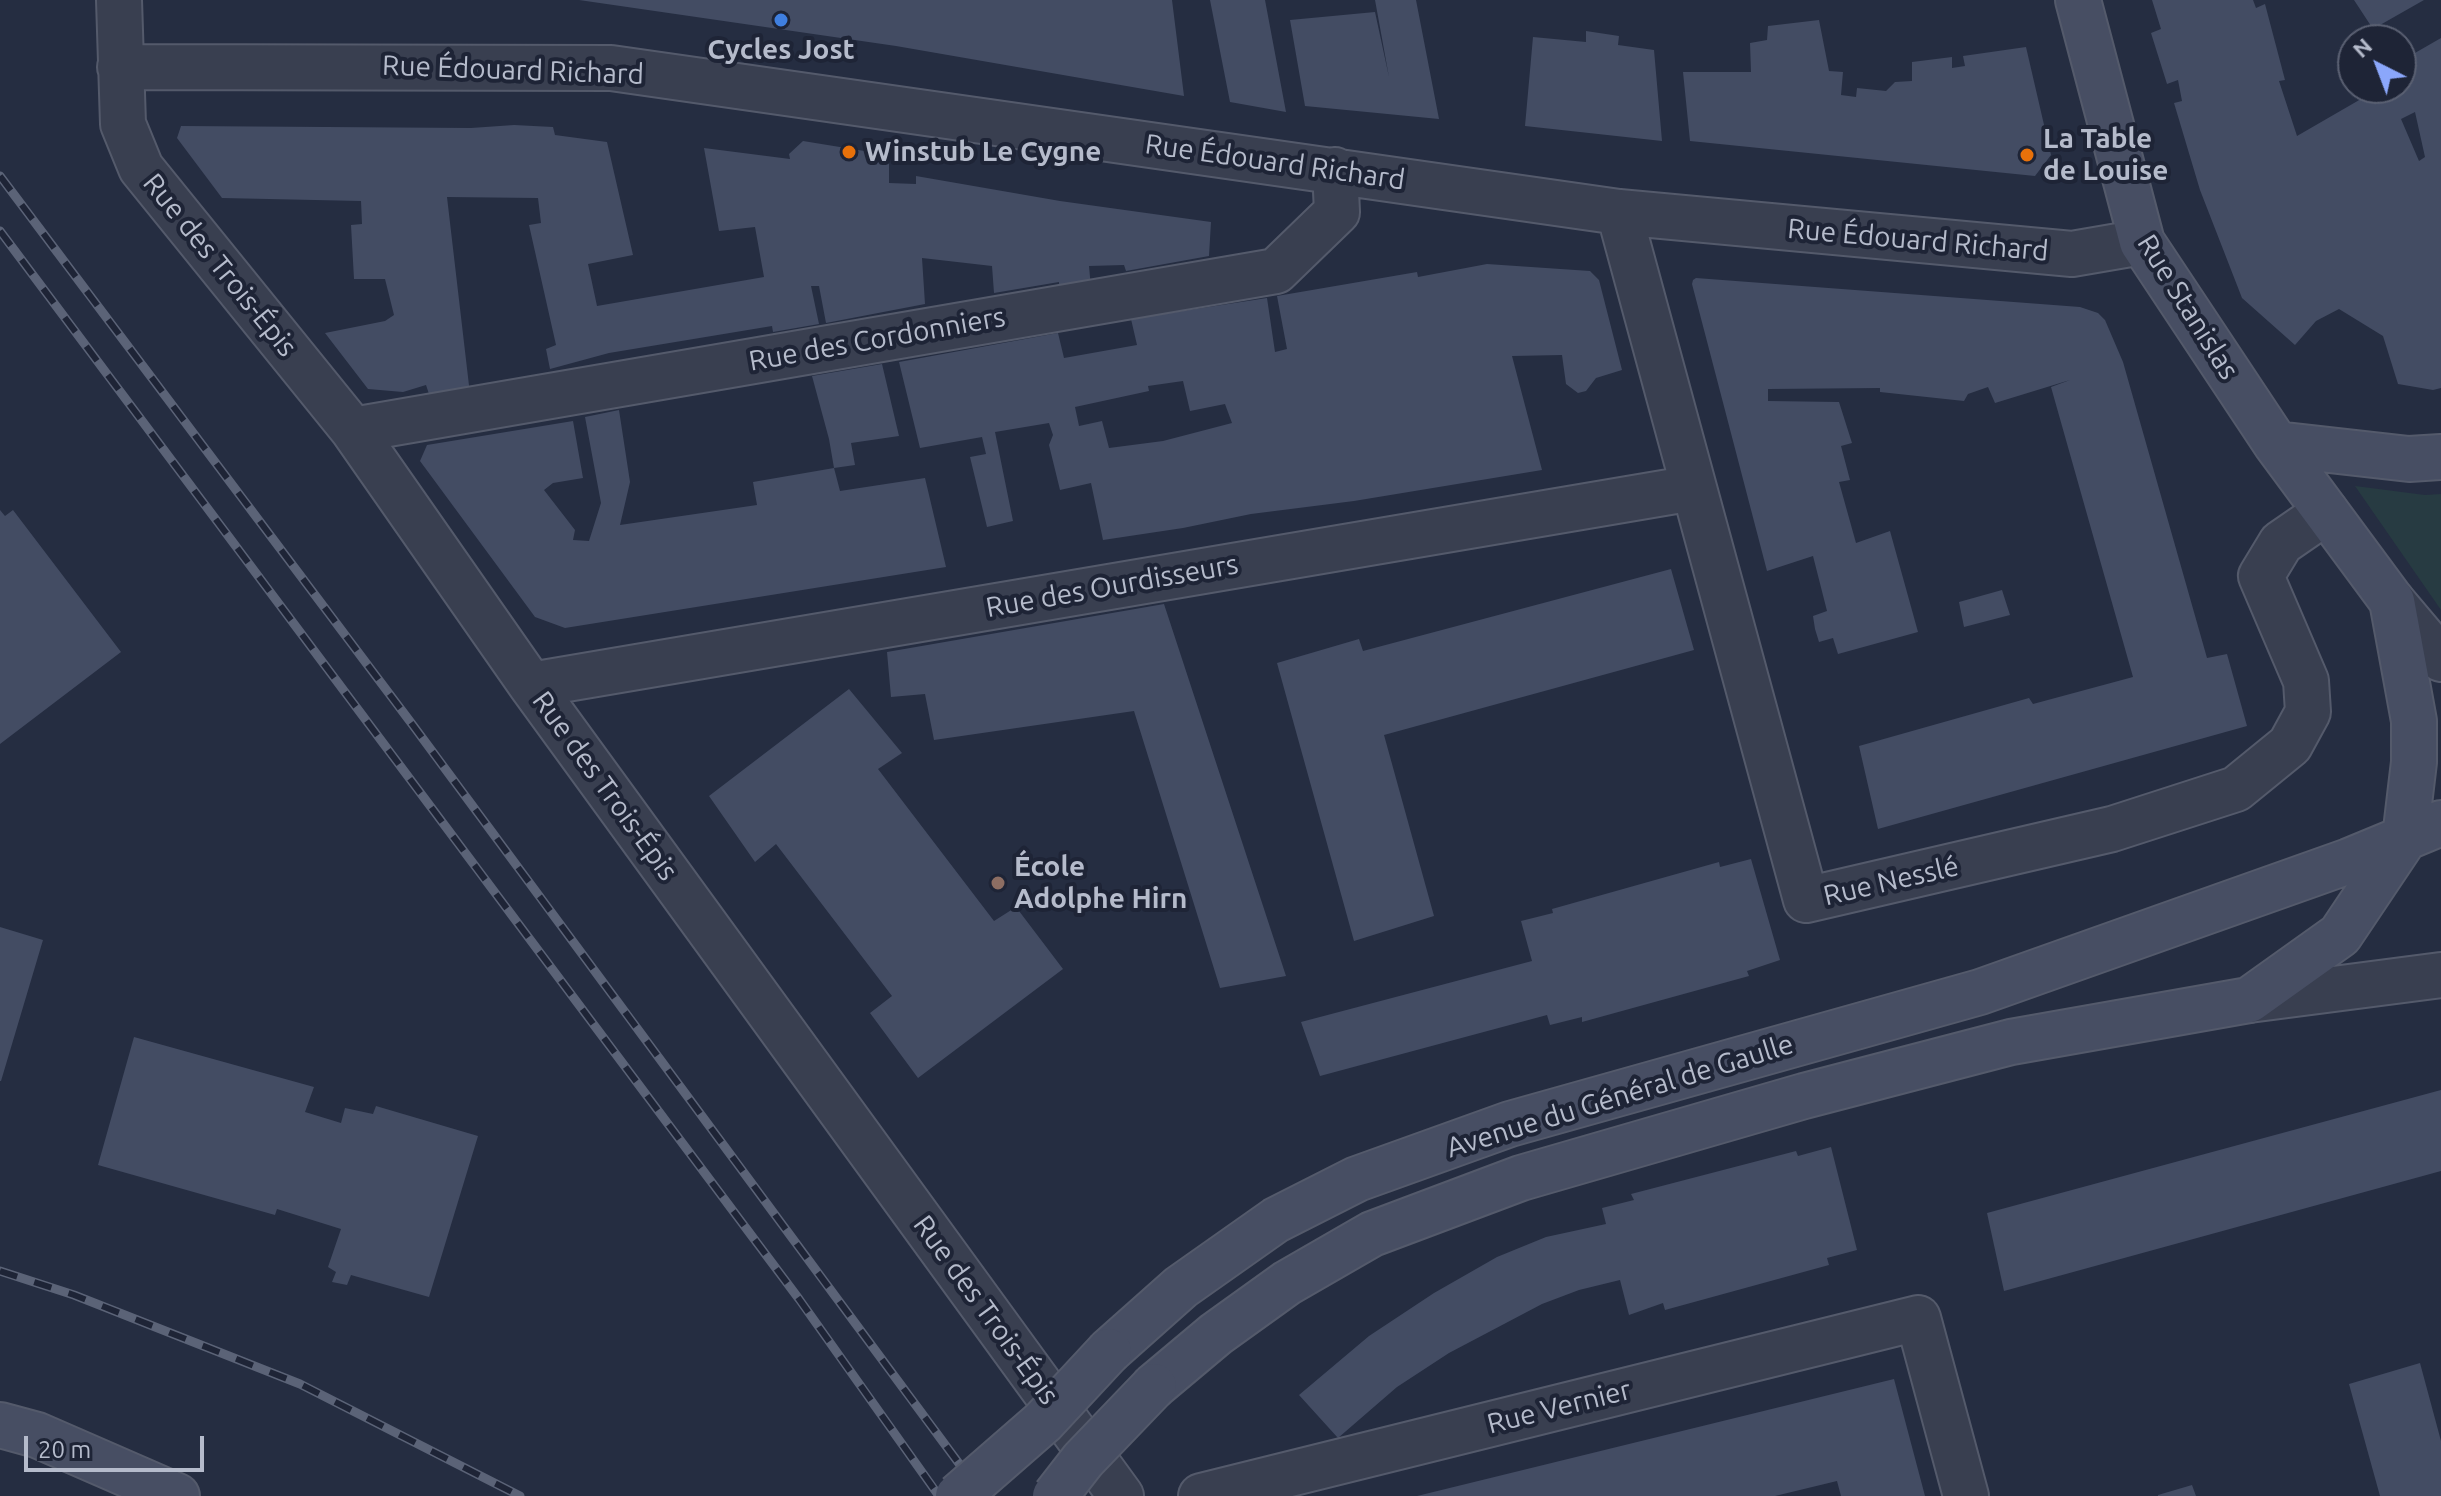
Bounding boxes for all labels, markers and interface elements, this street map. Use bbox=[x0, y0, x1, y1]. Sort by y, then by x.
marker: Cycles Jost bbox=[772, 11, 790, 29]
north arrow bbox=[2337, 24, 2417, 104]
place label: Cycles Jost bbox=[707, 33, 855, 67]
text: N bbox=[2347, 33, 2376, 62]
street label: Rue Édouard Richard bbox=[382, 49, 644, 91]
place label: La Table de Louise bbox=[2043, 122, 2168, 188]
street label: Rue Édouard Richard bbox=[1143, 127, 1407, 197]
place label: Winstub Le Cygne bbox=[865, 135, 1101, 169]
marker: Winstub Le Cygne bbox=[840, 143, 858, 161]
marker: La Table de Louise bbox=[2018, 146, 2036, 164]
street label: Rue des Trois-Épis bbox=[136, 167, 304, 363]
street label: Rue Édouard Richard bbox=[1786, 212, 2050, 268]
street label: Rue Stanislas bbox=[2130, 228, 2246, 386]
street label: Rue des Cordonniers bbox=[746, 300, 1008, 378]
street label: Rue des Ourdisseurs bbox=[983, 547, 1241, 625]
street label: Rue des Trois-Épis bbox=[525, 685, 685, 887]
street label: Rue Nesslé bbox=[1820, 849, 1962, 913]
place label: École Adolphe Hirn bbox=[1014, 850, 1187, 916]
marker: École Adolphe Hirn bbox=[989, 874, 1007, 892]
street label: Avenue du Général de Gaulle bbox=[1442, 1027, 1798, 1165]
street label: Rue des Trois-Épis bbox=[906, 1209, 1066, 1411]
street label: Rue Vernier bbox=[1484, 1373, 1634, 1441]
scale bar bbox=[28, 1420, 208, 1470]
text: 20 m bbox=[38, 1436, 91, 1463]

